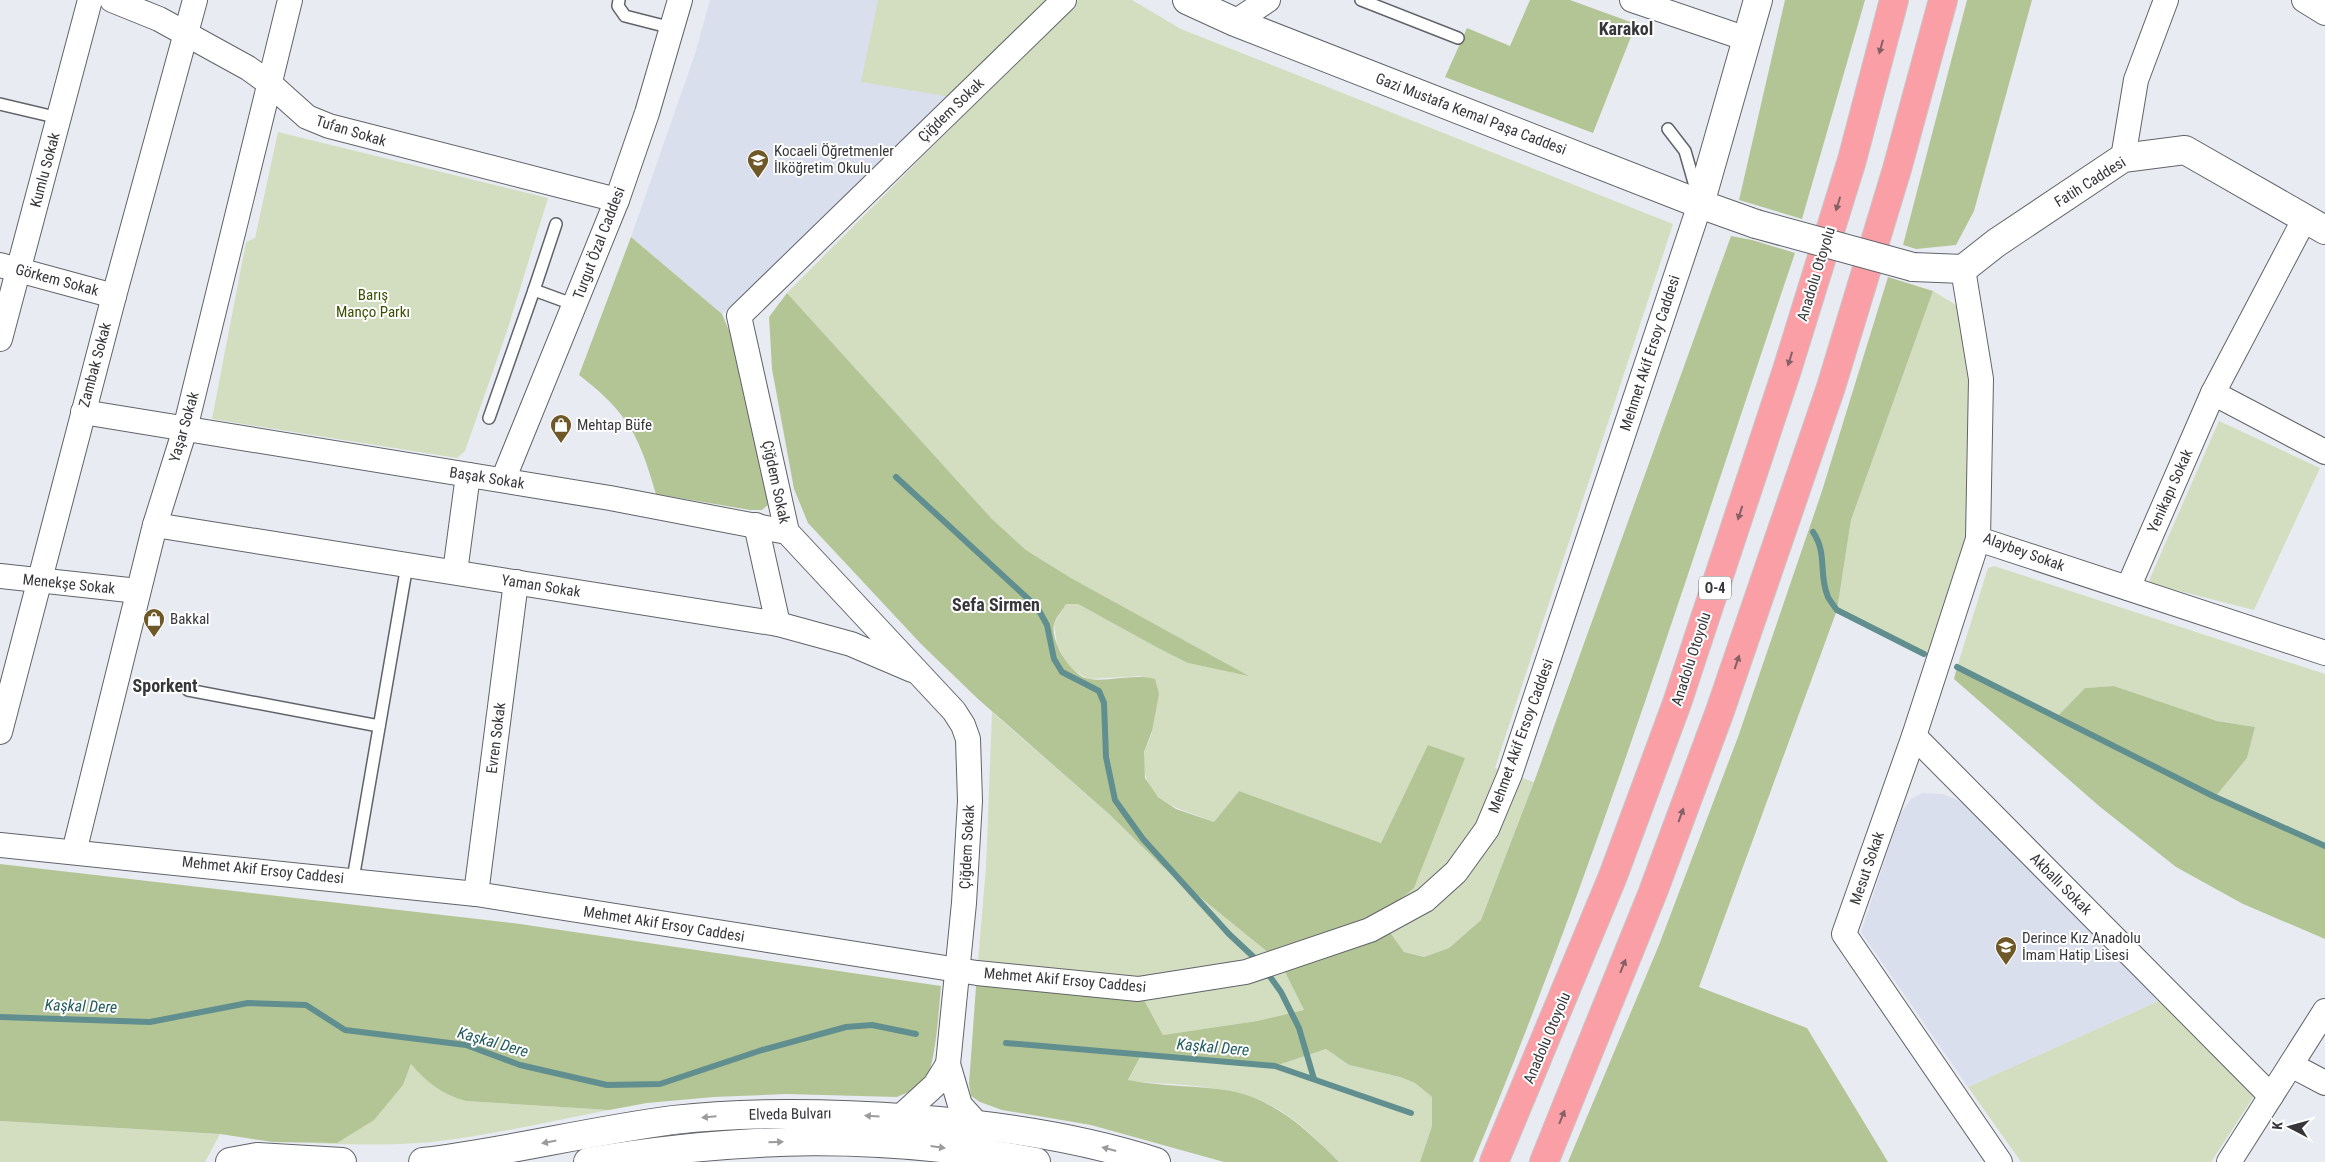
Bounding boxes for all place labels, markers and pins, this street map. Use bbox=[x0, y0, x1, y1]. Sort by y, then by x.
place label: Kocaeli Öğretmenler İlköğretim Okulu bbox=[774, 142, 894, 177]
school or university icon: Kocaeli Öğretmenler İlköğretim Okulu bbox=[746, 148, 770, 179]
shop icon: Mehtap Büfe bbox=[549, 413, 573, 444]
place label: Mehtap Büfe bbox=[577, 416, 652, 434]
shop icon: Bakkal bbox=[142, 607, 166, 638]
place label: Bakkal bbox=[170, 610, 210, 628]
place label: Derince Kız Anadolu İmam Hatip Lisesi bbox=[2022, 929, 2141, 964]
school or university icon: Derince Kız Anadolu İmam Hatip Lisesi bbox=[1994, 935, 2018, 966]

